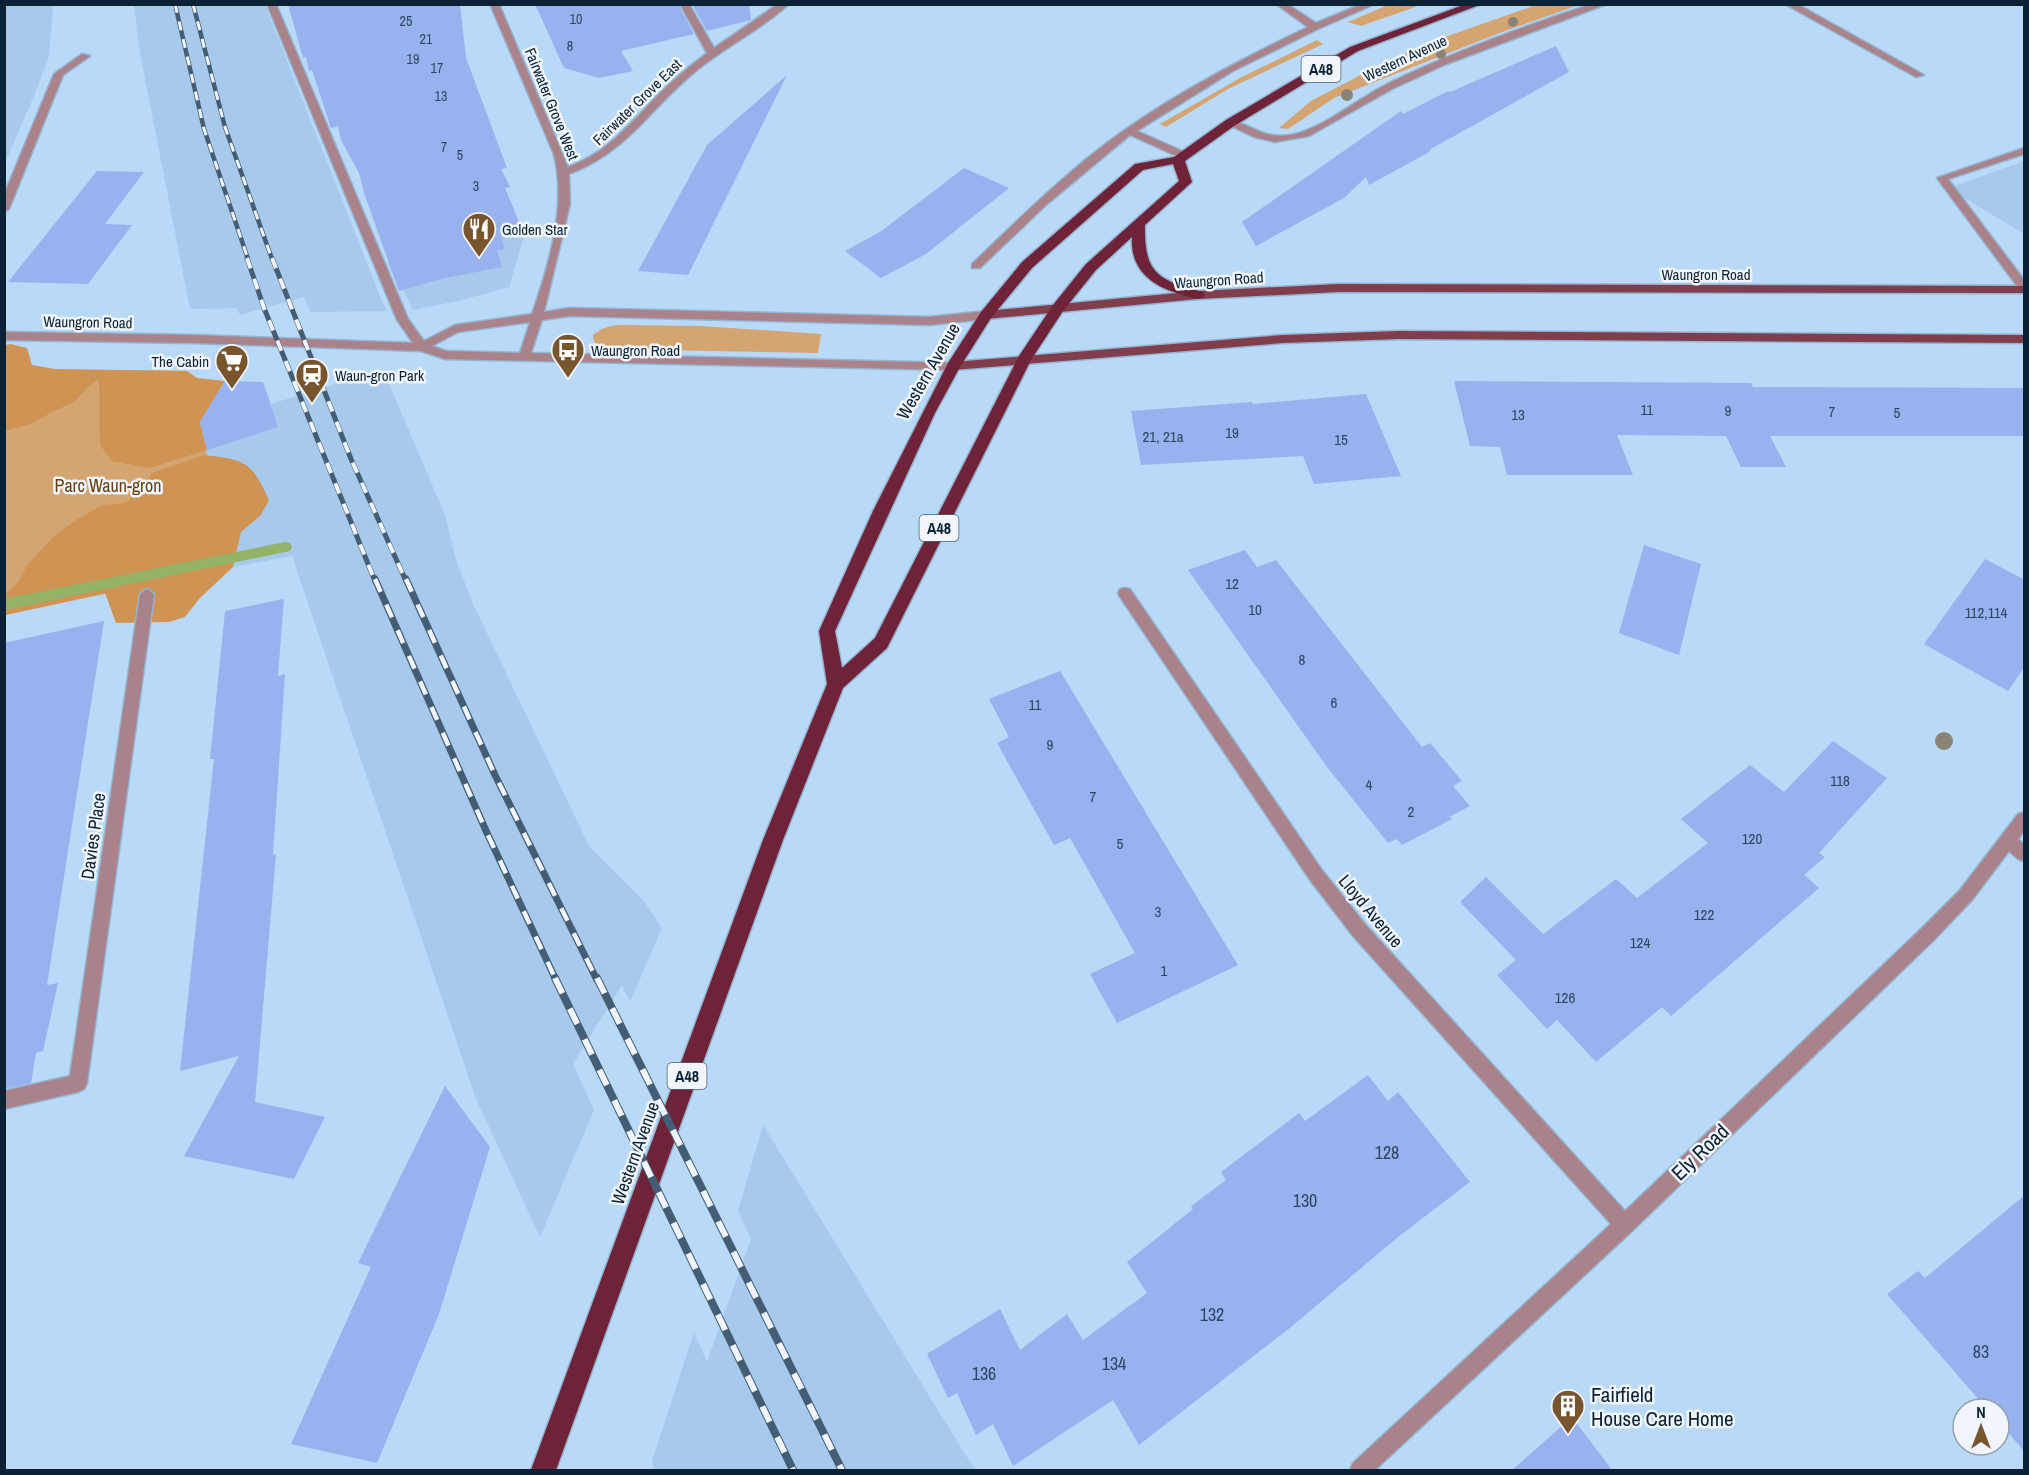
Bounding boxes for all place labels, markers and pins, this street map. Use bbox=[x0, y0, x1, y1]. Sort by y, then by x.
restaurant icon: Golden Star bbox=[461, 211, 497, 258]
place label: Golden Star bbox=[502, 219, 568, 240]
bus stop icon: Waungron Road bbox=[550, 332, 586, 379]
place label: Waungron Road bbox=[591, 340, 680, 361]
supermarket icon: The Cabin bbox=[214, 343, 250, 390]
place label: The Cabin bbox=[152, 351, 209, 372]
station icon: Waun-gron Park bbox=[294, 357, 330, 404]
place label: Waun-gron Park bbox=[335, 365, 425, 386]
place label: Fairfield House Care Home bbox=[1591, 1380, 1734, 1433]
building icon: Fairfield House Care Home bbox=[1550, 1388, 1586, 1435]

